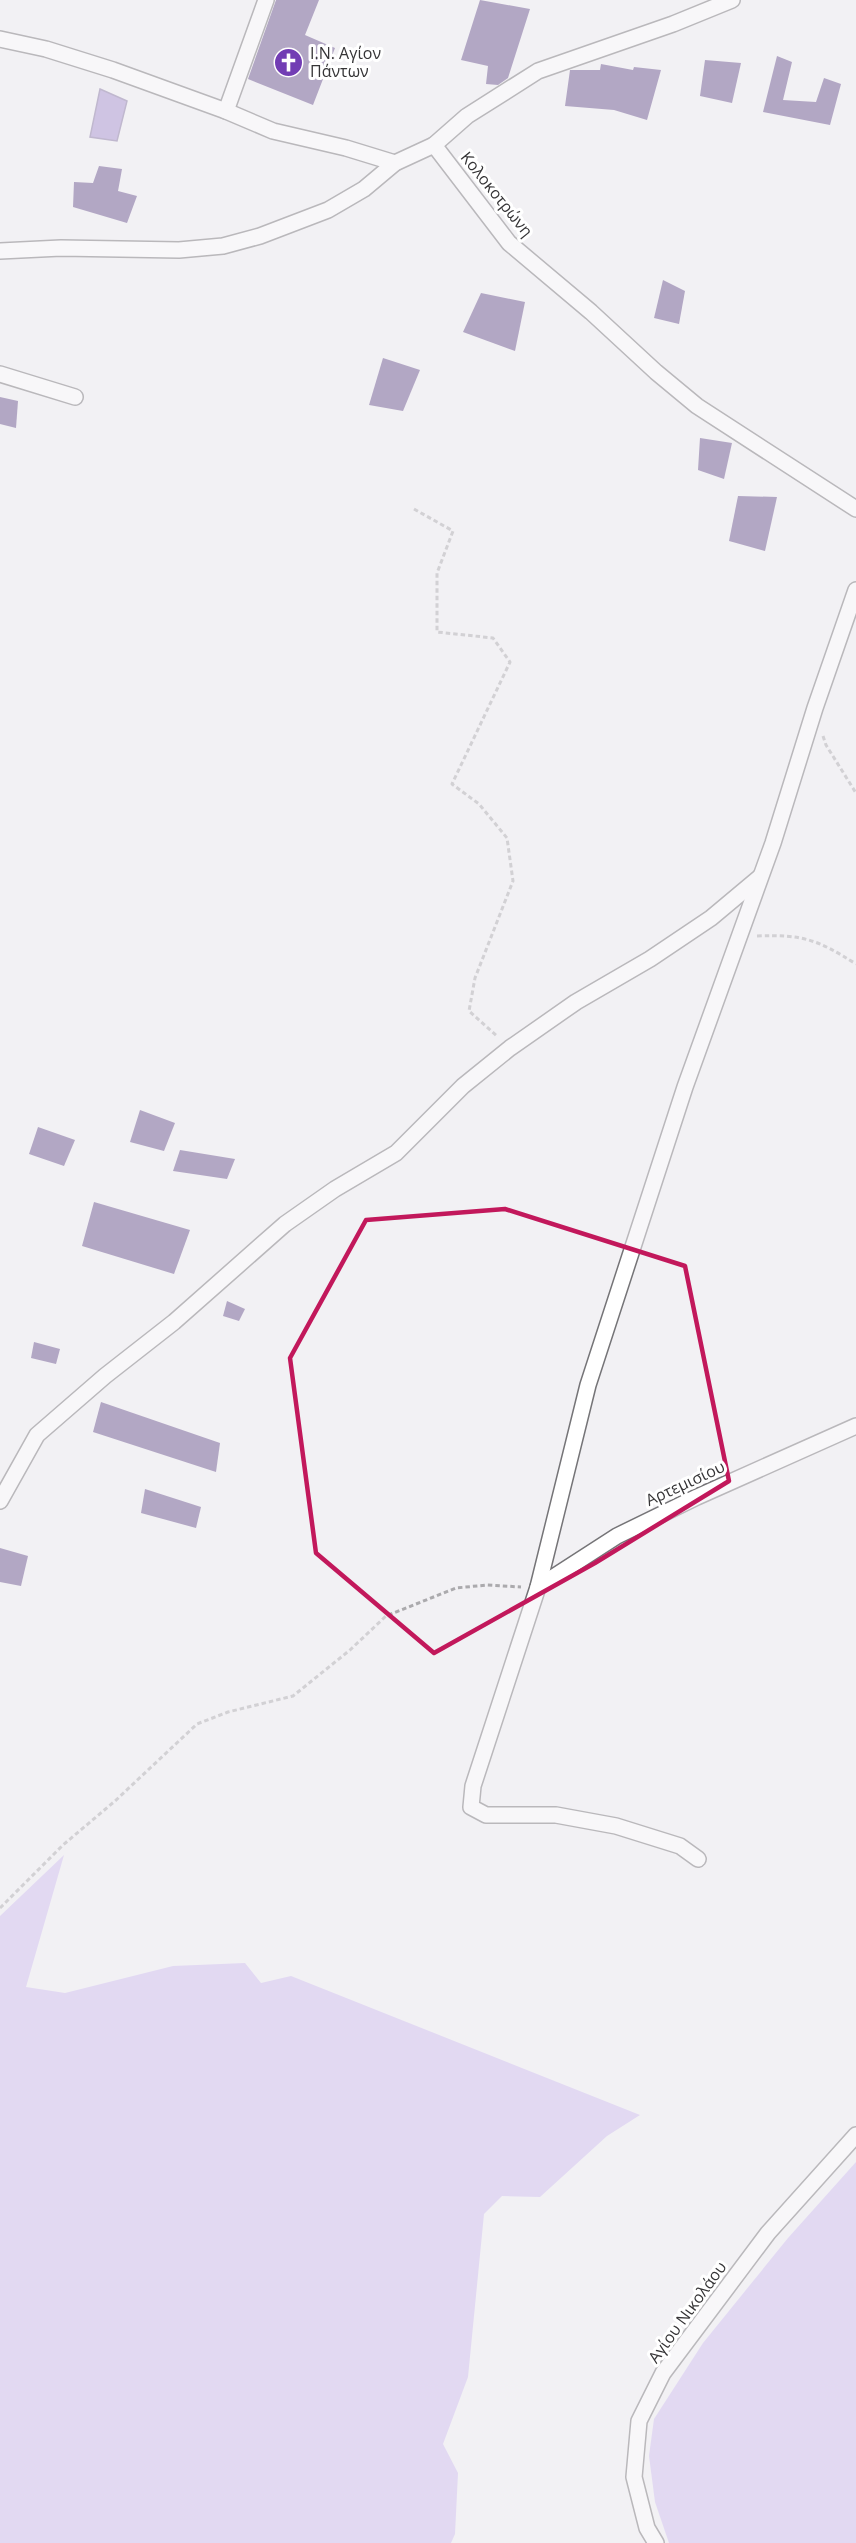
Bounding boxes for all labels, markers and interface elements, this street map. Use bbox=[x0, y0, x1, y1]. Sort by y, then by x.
place label: Ι.Ν. Αγίον Πάντων bbox=[310, 42, 381, 82]
church icon: Ι.Ν. Αγίον Πάντων bbox=[273, 46, 305, 78]
street label: Κολοκοτρώνη bbox=[456, 147, 538, 241]
street label: Αρτεμισίου bbox=[642, 1455, 728, 1511]
street label: Αγίου Νικολάου bbox=[643, 2257, 731, 2367]

